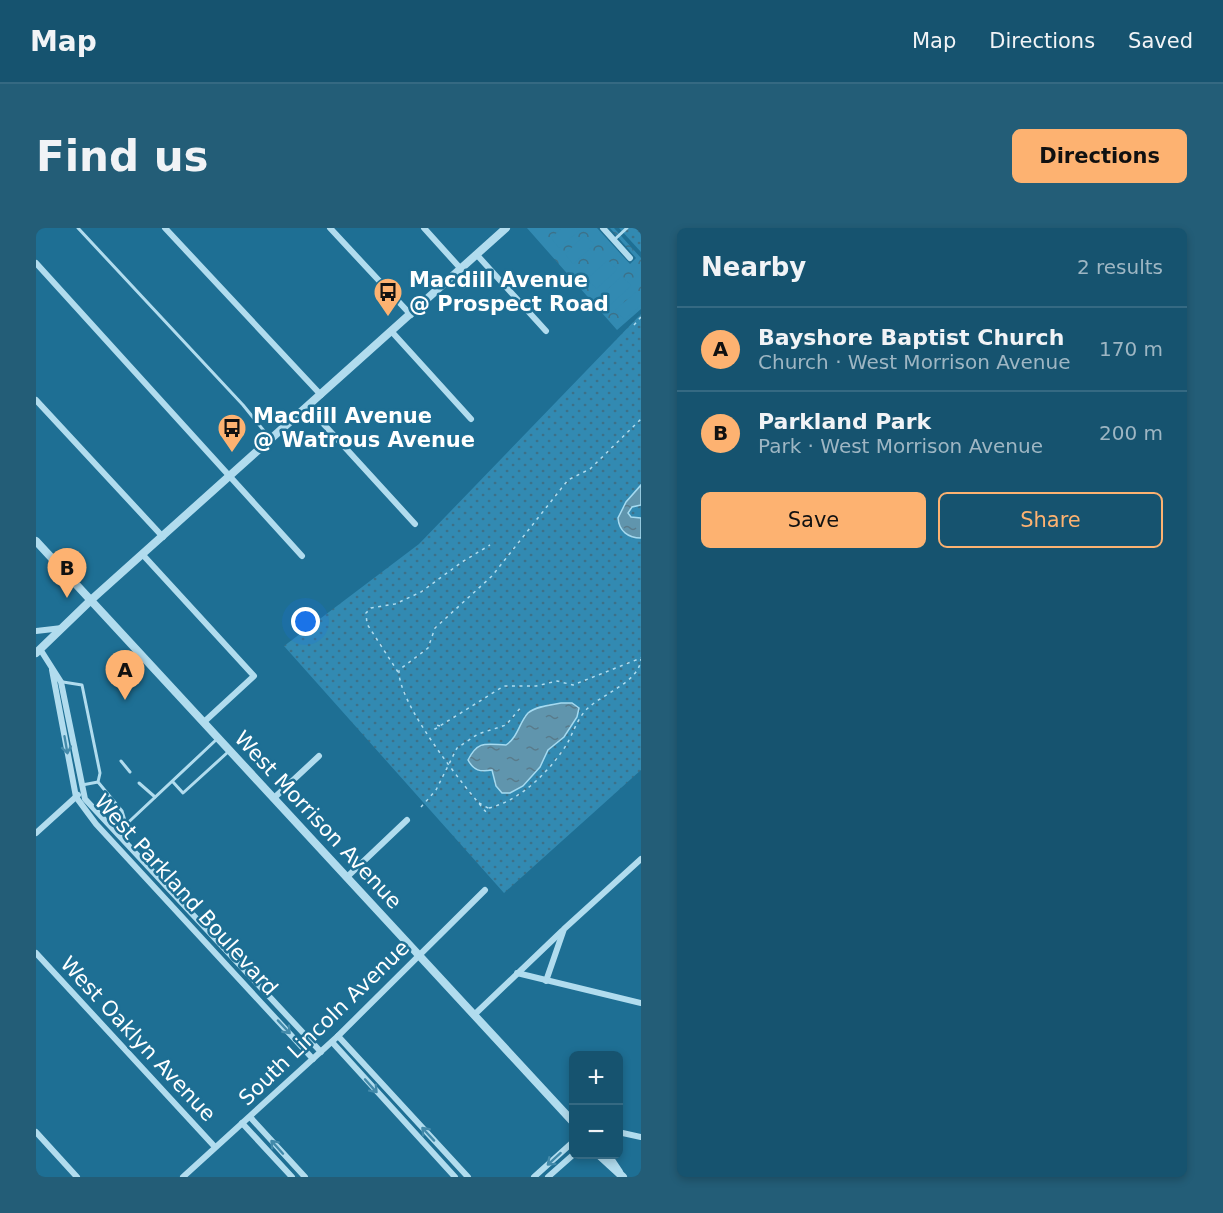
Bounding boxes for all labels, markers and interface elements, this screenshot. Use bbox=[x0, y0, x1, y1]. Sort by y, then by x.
text: Map bbox=[30, 25, 97, 58]
text: Map bbox=[912, 29, 956, 53]
text: Directions bbox=[989, 29, 1095, 53]
text: Saved bbox=[1128, 29, 1193, 53]
button: Directions bbox=[1012, 129, 1187, 183]
text: Find us bbox=[36, 132, 209, 181]
text: Nearby bbox=[701, 252, 806, 282]
text: 2 results bbox=[1077, 255, 1163, 279]
place label: Macdill Avenue @ Prospect Road bbox=[409, 268, 609, 316]
bus stop icon: Macdill Avenue @ Prospect Road bbox=[372, 276, 404, 318]
text: Bayshore Baptist Church bbox=[758, 325, 1064, 350]
text: A bbox=[713, 337, 728, 361]
text: 170 m bbox=[1099, 337, 1163, 361]
text: Church · West Morrison Avenue bbox=[758, 350, 1071, 374]
place label: Macdill Avenue @ Watrous Avenue bbox=[253, 404, 475, 452]
text: Parkland Park bbox=[758, 409, 931, 434]
bus stop icon: Macdill Avenue @ Watrous Avenue bbox=[216, 412, 248, 454]
text: B bbox=[713, 421, 728, 445]
text: 200 m bbox=[1099, 421, 1163, 445]
text: Park · West Morrison Avenue bbox=[758, 434, 1043, 458]
button: Save bbox=[701, 492, 926, 548]
button: Share bbox=[938, 492, 1163, 548]
pin: B bbox=[48, 548, 87, 598]
your location bbox=[291, 607, 320, 636]
pin: A bbox=[106, 650, 145, 700]
street label: West Morrison Avenue bbox=[229, 726, 407, 914]
one-way arrow bbox=[60, 735, 71, 754]
street label: West Parkland Boulevard bbox=[89, 790, 283, 1000]
street label: South Lincoln Avenue bbox=[234, 936, 414, 1110]
street label: West Oaklyn Avenue bbox=[56, 952, 220, 1126]
one-way arrow bbox=[277, 1019, 291, 1034]
map controls bbox=[569, 1051, 623, 1159]
button: + bbox=[569, 1051, 623, 1105]
one-way arrow bbox=[364, 1078, 378, 1093]
button: − bbox=[569, 1105, 623, 1159]
one-way arrow bbox=[421, 1127, 435, 1142]
one-way arrow bbox=[270, 1140, 284, 1155]
one-way arrow bbox=[546, 1152, 561, 1166]

